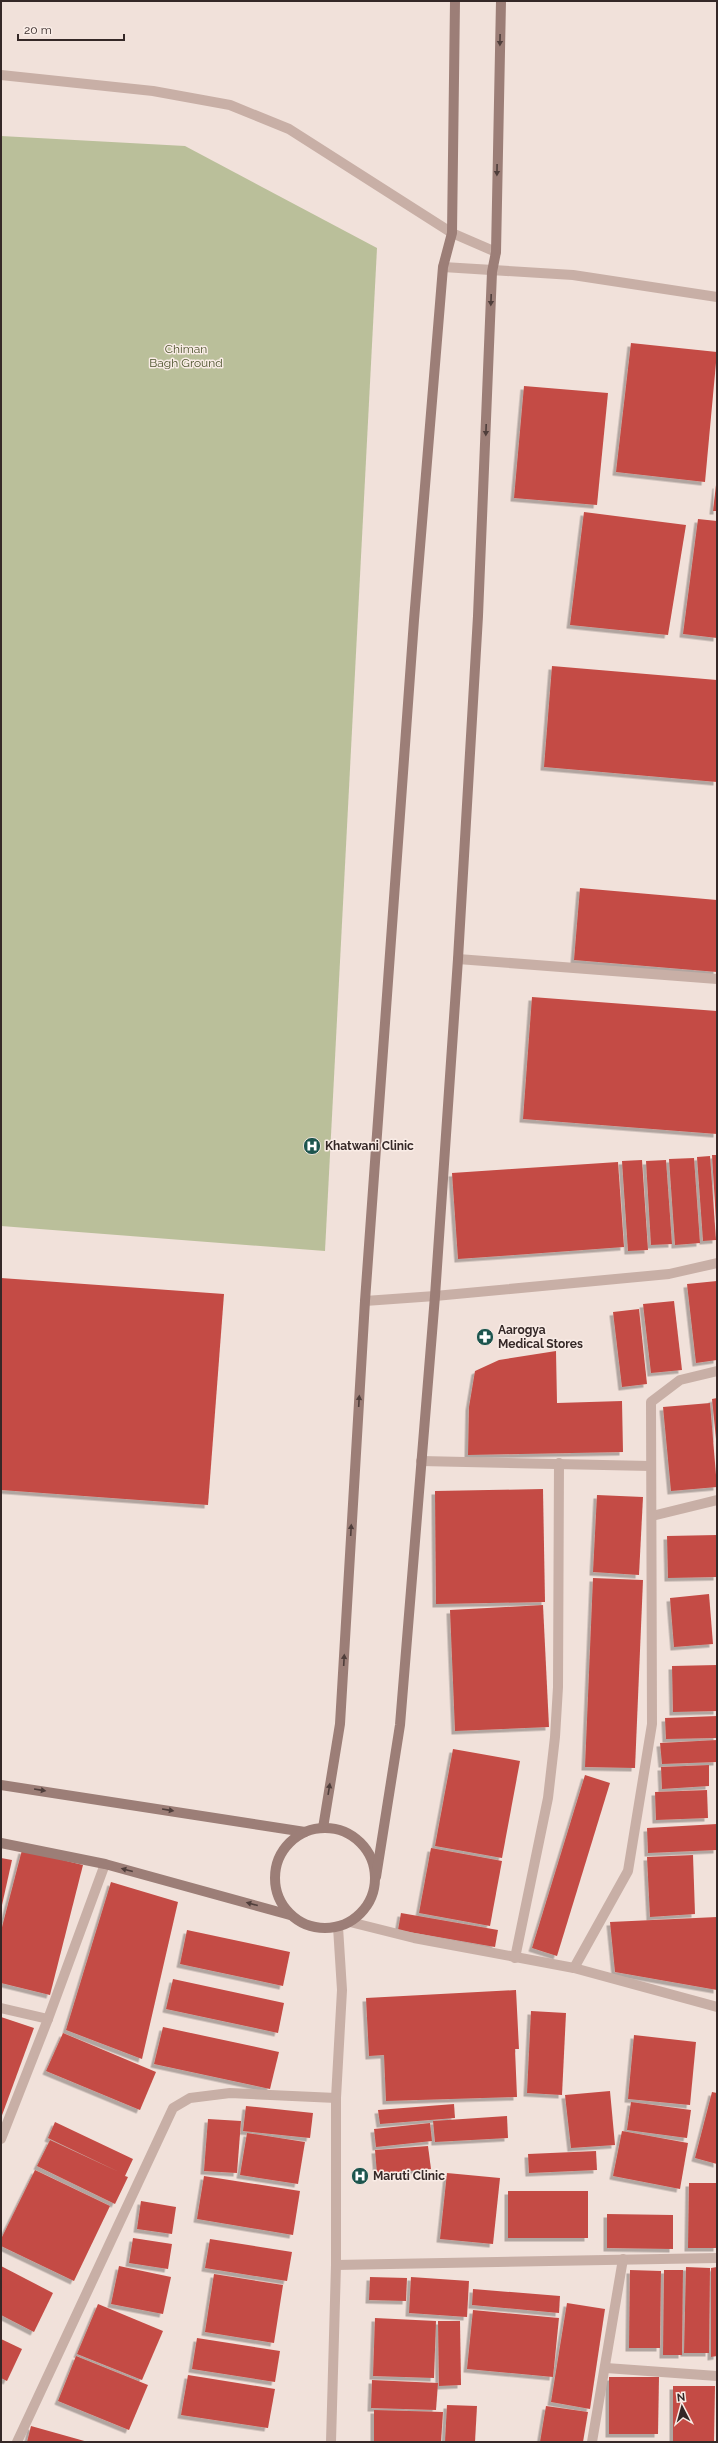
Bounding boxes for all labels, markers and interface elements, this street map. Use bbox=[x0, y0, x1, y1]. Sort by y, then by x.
scale bar bbox=[18, 16, 124, 42]
text: 20 m bbox=[24, 23, 52, 37]
one-way arrow bbox=[497, 34, 504, 46]
one-way arrow bbox=[494, 164, 501, 176]
one-way arrow bbox=[488, 294, 494, 307]
park label: Chiman Bagh Ground bbox=[149, 342, 223, 370]
one-way arrow bbox=[482, 424, 489, 436]
hospital icon: Khatwani Clinic bbox=[302, 1136, 322, 1156]
place label: Khatwani Clinic bbox=[325, 1139, 414, 1153]
place label: Aarogya Medical Stores bbox=[498, 1323, 583, 1351]
pharmacy icon: Aarogya Medical Stores bbox=[475, 1327, 495, 1347]
one-way arrow bbox=[355, 1395, 362, 1407]
one-way arrow bbox=[348, 1524, 355, 1536]
one-way arrow bbox=[340, 1654, 347, 1666]
one-way arrow bbox=[326, 1783, 332, 1795]
one-way arrow bbox=[34, 1787, 46, 1793]
one-way arrow bbox=[162, 1807, 174, 1813]
one-way arrow bbox=[120, 1867, 132, 1873]
one-way arrow bbox=[246, 1901, 258, 1907]
hospital icon: Maruti Clinic bbox=[350, 2166, 370, 2186]
place label: Maruti Clinic bbox=[373, 2169, 445, 2183]
north arrow bbox=[662, 2387, 702, 2427]
text: N bbox=[676, 2391, 686, 2404]

